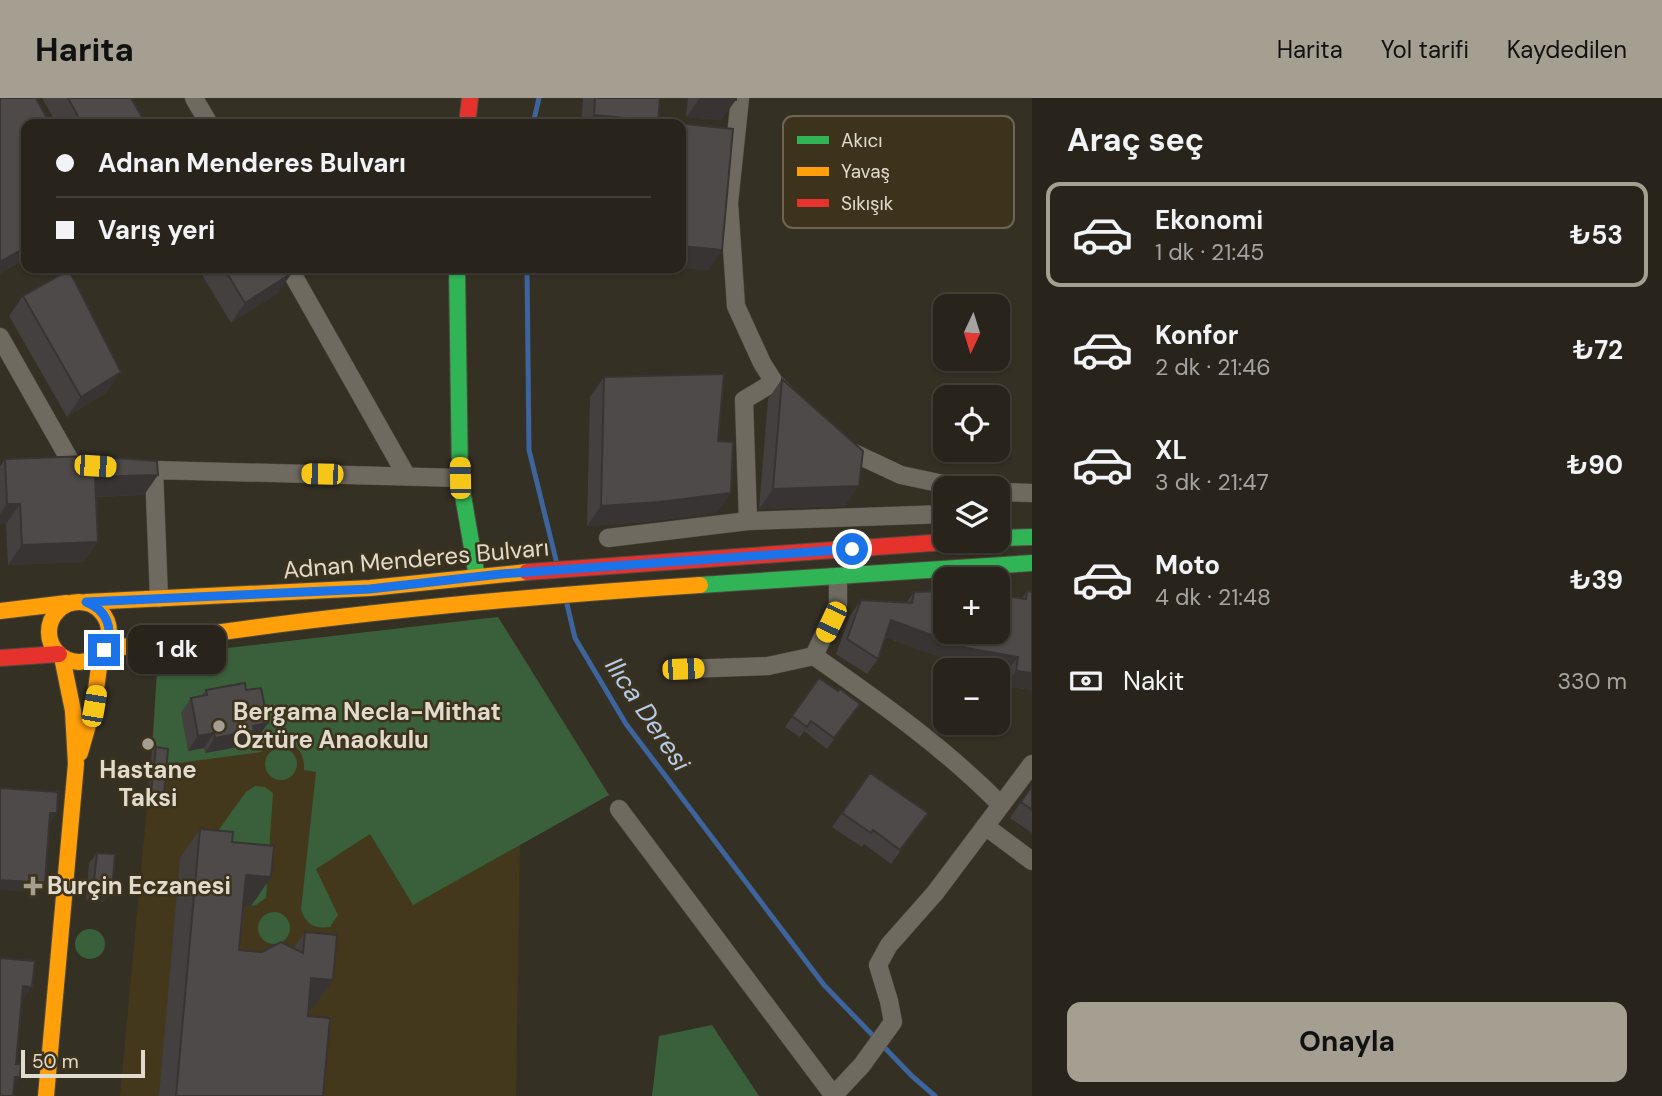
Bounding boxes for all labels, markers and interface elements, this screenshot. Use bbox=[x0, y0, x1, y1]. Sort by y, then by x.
text: Harita bbox=[35, 28, 134, 71]
text: Harita bbox=[1277, 34, 1343, 65]
text: Yol tarifi bbox=[1381, 34, 1469, 65]
text: Kaydedilen bbox=[1507, 34, 1627, 65]
legend bbox=[783, 116, 1014, 228]
text: Araç seç bbox=[1067, 119, 1204, 161]
text: Akıcı bbox=[841, 128, 883, 153]
text: Adnan Menderes Bulvarı bbox=[98, 146, 406, 180]
text: Yavaş bbox=[841, 159, 890, 184]
text: Sıkışık bbox=[841, 191, 894, 216]
icon: car bbox=[1071, 203, 1134, 266]
text: Ekonomi bbox=[1155, 203, 1263, 237]
text: Varış yeri bbox=[98, 213, 215, 247]
text: ₺53 bbox=[1570, 218, 1623, 252]
text: 1 dk · 21:45 bbox=[1155, 237, 1264, 267]
north arrow bbox=[933, 294, 1010, 371]
map controls bbox=[933, 294, 1010, 735]
icon: car bbox=[1071, 318, 1134, 381]
text: Konfor bbox=[1155, 318, 1238, 352]
text: ₺72 bbox=[1573, 333, 1623, 367]
text: 2 dk · 21:46 bbox=[1155, 352, 1271, 382]
button: locate bbox=[933, 385, 1010, 462]
icon: car bbox=[1071, 433, 1134, 496]
text: XL bbox=[1155, 433, 1187, 467]
text: ₺90 bbox=[1567, 448, 1623, 482]
car bbox=[74, 454, 117, 478]
car bbox=[450, 457, 471, 499]
car bbox=[301, 463, 344, 485]
text: 3 dk · 21:47 bbox=[1155, 467, 1269, 497]
button: layers bbox=[933, 476, 1010, 553]
street label: Adnan Menderes Bulvarı bbox=[282, 531, 550, 586]
route start bbox=[836, 533, 868, 565]
icon: car bbox=[1071, 548, 1134, 611]
text: Moto bbox=[1155, 548, 1220, 582]
text: ₺39 bbox=[1570, 563, 1623, 597]
button: + bbox=[933, 567, 1010, 644]
text: 4 dk · 21:48 bbox=[1155, 582, 1271, 612]
car bbox=[813, 599, 850, 645]
callout: 1 dk bbox=[128, 626, 227, 674]
route end bbox=[88, 634, 120, 666]
text: 1 dk bbox=[156, 634, 198, 664]
water label: Ilıca Deresi bbox=[597, 651, 699, 778]
car bbox=[662, 658, 705, 680]
button: − bbox=[933, 658, 1010, 735]
icon: cash bbox=[1067, 662, 1105, 700]
text: Nakit bbox=[1123, 664, 1184, 698]
text: 330 m bbox=[1557, 666, 1627, 696]
car bbox=[81, 683, 108, 729]
place label: Bergama Necla-Mithat Öztüre Anaokulu bbox=[233, 696, 501, 755]
marker: Bergama Necla-Mithat Öztüre Anaokulu bbox=[211, 718, 227, 734]
marker: Hastane Taksi bbox=[140, 736, 156, 752]
place label: Hastane Taksi bbox=[99, 754, 197, 813]
place label: Burçin Eczanesi bbox=[47, 870, 231, 901]
marker: Burçin Eczanesi bbox=[25, 878, 41, 894]
button: Onayla bbox=[1067, 1002, 1627, 1082]
scale bar bbox=[21, 1047, 145, 1079]
text: 50 m bbox=[32, 1049, 79, 1074]

